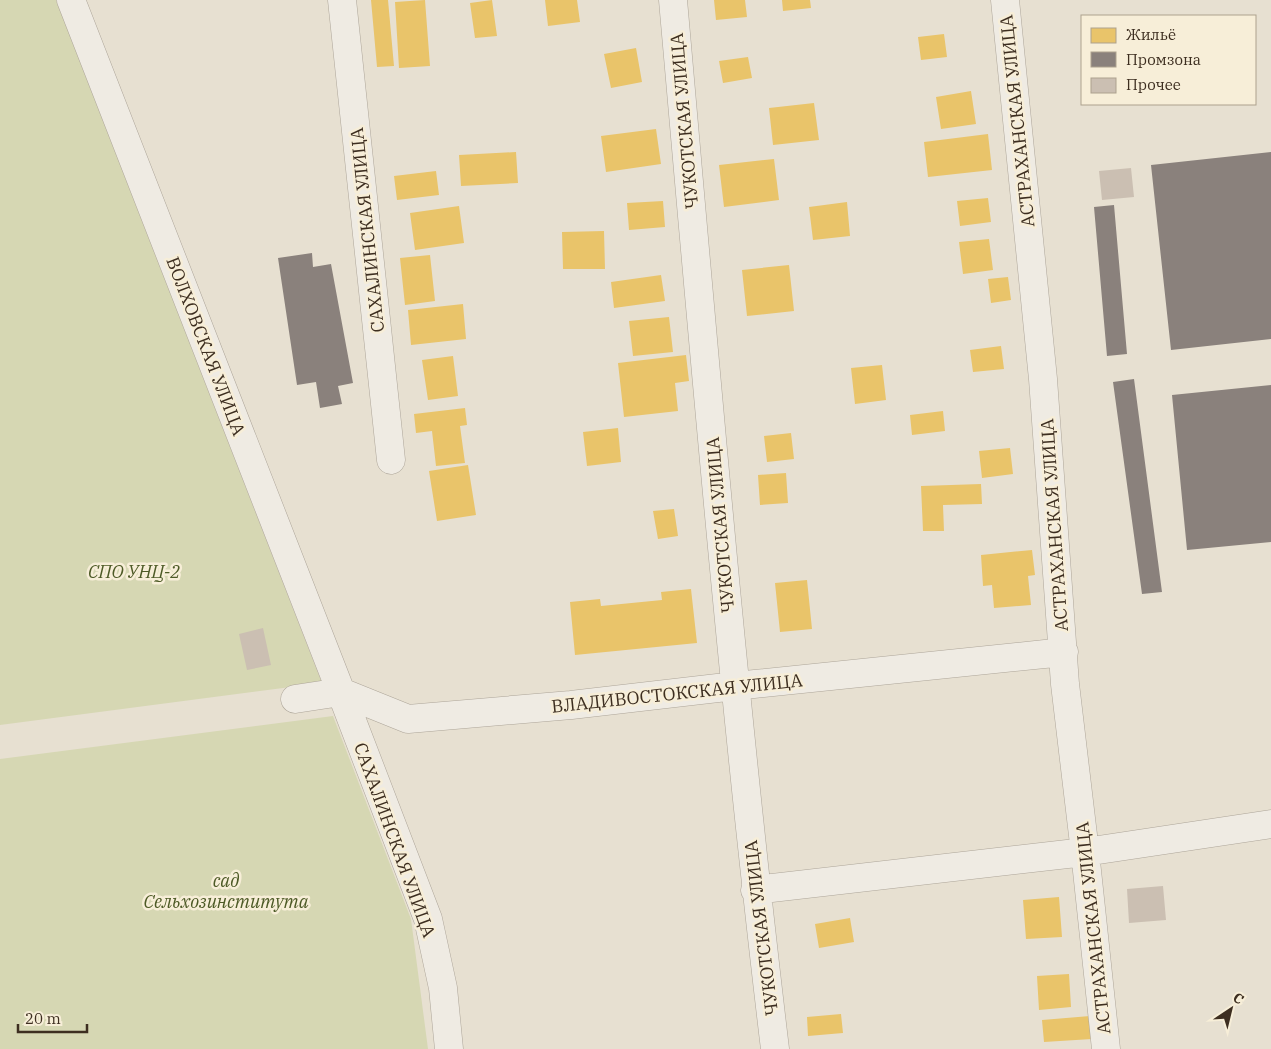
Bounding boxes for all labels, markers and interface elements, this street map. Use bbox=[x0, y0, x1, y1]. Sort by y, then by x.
street label: АСТРАХАНСКАЯ УЛИЦА bbox=[994, 13, 1040, 228]
legend bbox=[1081, 15, 1256, 105]
text: Жильё bbox=[1126, 25, 1176, 44]
street label: ЧУКОТСКАЯ УЛИЦА bbox=[665, 31, 703, 210]
text: Промзона bbox=[1126, 50, 1201, 69]
text: Прочее bbox=[1126, 75, 1181, 94]
street label: САХАЛИНСКАЯ УЛИЦА bbox=[345, 126, 389, 334]
street label: ВОЛХОВСКАЯ УЛИЦА bbox=[161, 253, 251, 439]
street label: АСТРАХАНСКАЯ УЛИЦА bbox=[1035, 417, 1073, 632]
street label: ЧУКОТСКАЯ УЛИЦА bbox=[701, 435, 739, 614]
park label: СПО УНЦ-2 bbox=[88, 560, 180, 583]
street label: ВЛАДИВОСТОКСКАЯ УЛИЦА bbox=[550, 668, 804, 718]
street label: САХАЛИНСКАЯ УЛИЦА bbox=[349, 739, 441, 941]
street label: АСТРАХАНСКАЯ УЛИЦА bbox=[1070, 820, 1116, 1035]
street label: ЧУКОТСКАЯ УЛИЦА bbox=[739, 838, 783, 1017]
park label: сад Сельхозинститута bbox=[144, 869, 309, 913]
north arrow bbox=[1206, 984, 1256, 1034]
text: С bbox=[1229, 988, 1247, 1008]
scale bar bbox=[18, 1002, 86, 1034]
text: 20 m bbox=[25, 1009, 61, 1028]

